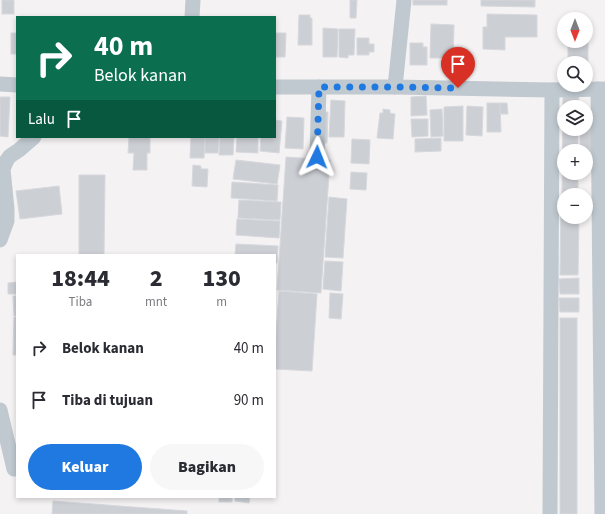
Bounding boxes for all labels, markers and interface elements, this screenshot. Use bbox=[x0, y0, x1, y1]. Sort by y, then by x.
north arrow bbox=[557, 12, 593, 48]
map controls bbox=[557, 12, 593, 224]
text: 40 m bbox=[94, 26, 153, 66]
icon: right bbox=[28, 32, 80, 84]
pin bbox=[441, 47, 475, 88]
icon: arrive bbox=[447, 53, 469, 75]
button: search bbox=[557, 56, 593, 92]
text: Belok kanan bbox=[94, 63, 187, 88]
button: layers bbox=[557, 100, 593, 136]
icon: arrive bbox=[63, 108, 85, 130]
text: Lalu bbox=[28, 109, 55, 130]
position arrow bbox=[296, 136, 338, 178]
button: + bbox=[557, 144, 593, 180]
button: − bbox=[557, 188, 593, 224]
text: 18:44 bbox=[51, 261, 110, 296]
text: 2 bbox=[150, 261, 163, 296]
text: 130 bbox=[202, 261, 241, 296]
text: Tiba bbox=[69, 293, 92, 311]
text: mnt bbox=[145, 293, 167, 311]
text: m bbox=[216, 293, 227, 311]
icon: right bbox=[28, 337, 50, 359]
text: Belok kanan bbox=[62, 338, 144, 359]
text: 40 m bbox=[234, 338, 264, 359]
icon: arrive bbox=[28, 389, 50, 411]
text: Tiba di tujuan bbox=[62, 390, 153, 411]
text: 90 m bbox=[234, 390, 264, 411]
button: Keluar bbox=[28, 444, 142, 490]
button: Bagikan bbox=[150, 444, 264, 490]

